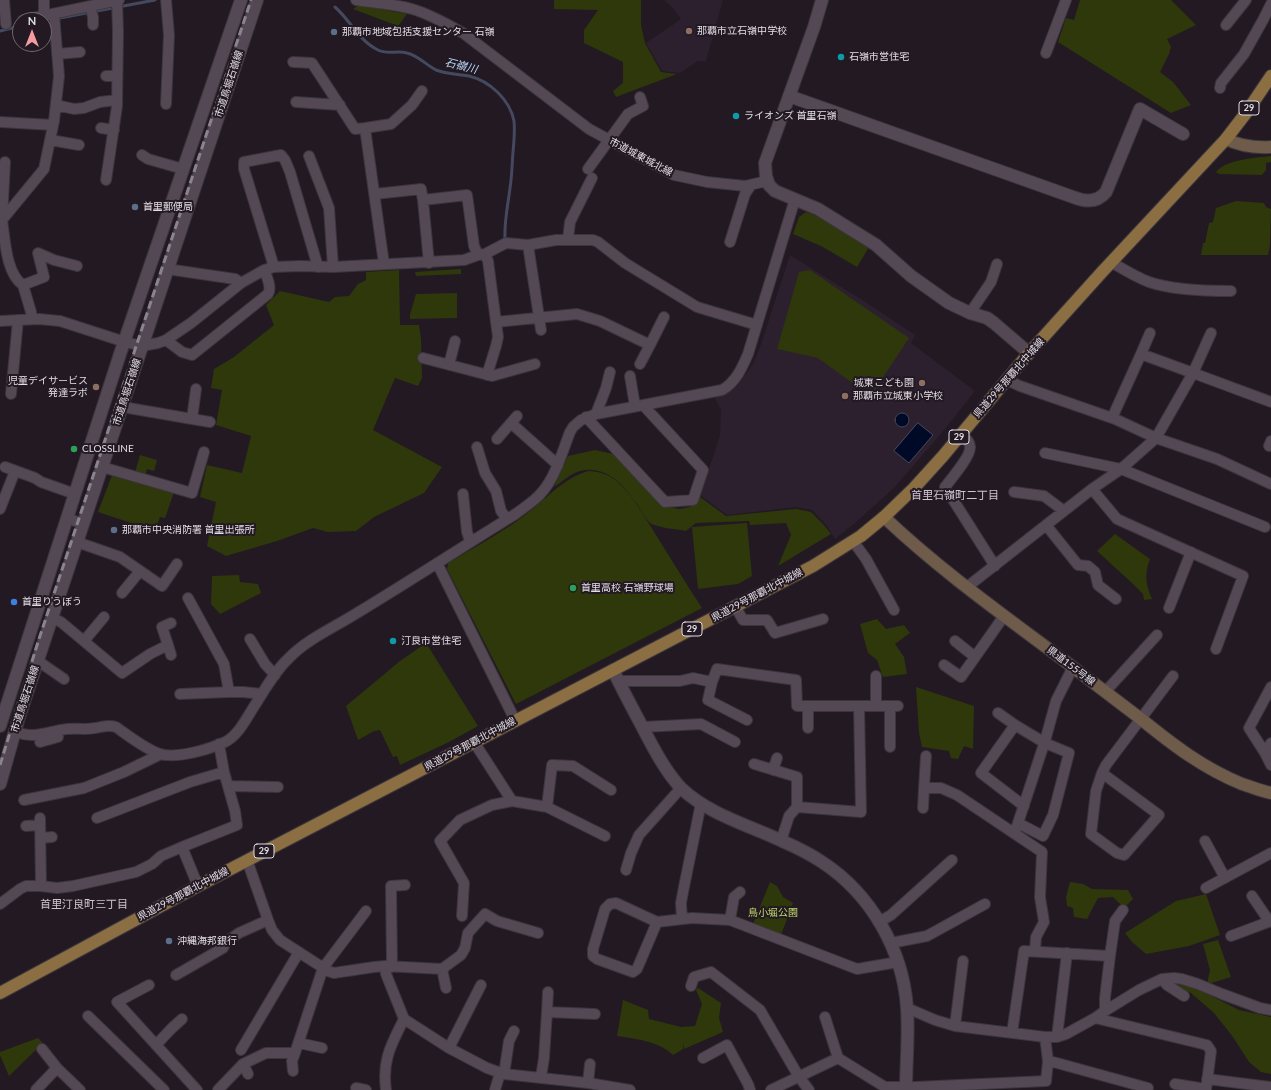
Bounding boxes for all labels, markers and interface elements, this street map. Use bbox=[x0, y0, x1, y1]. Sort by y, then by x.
north arrow bbox=[12, 12, 52, 52]
text: N bbox=[28, 14, 36, 27]
place label: 那覇市立石嶺中学校 bbox=[697, 25, 787, 37]
place label: 那覇市地域包括支援センター 石嶺 bbox=[342, 26, 495, 38]
marker: 那覇市立石嶺中学校 bbox=[684, 26, 694, 36]
marker: 那覇市地域包括支援センター 石嶺 bbox=[329, 27, 339, 37]
street label: 市道鳥堀石嶺線 bbox=[212, 49, 246, 119]
place label: 石嶺市営住宅 bbox=[849, 51, 909, 63]
marker: 石嶺市営住宅 bbox=[836, 52, 846, 62]
water label: 石嶺川 bbox=[443, 56, 479, 76]
road number: 29 bbox=[1239, 101, 1259, 115]
place label: ライオンズ 首里石嶺 bbox=[744, 110, 837, 122]
marker: ライオンズ 首里石嶺 bbox=[731, 111, 741, 121]
street label: 市道城東城北線 bbox=[607, 135, 675, 179]
place label: 首里郵便局 bbox=[143, 201, 193, 213]
marker: 首里郵便局 bbox=[130, 202, 140, 212]
street label: 県道29号那覇北中城線 bbox=[971, 336, 1047, 420]
street label: 市道鳥堀石嶺線 bbox=[110, 357, 144, 427]
place label: 児童デイサービス 発達ラボ bbox=[8, 375, 88, 398]
place label: 城東こども園 bbox=[854, 377, 914, 389]
marker: 城東こども園 bbox=[917, 378, 927, 388]
marker: 児童デイサービス 発達ラボ bbox=[91, 382, 101, 392]
place label: 那覇市立城東小学校 bbox=[853, 390, 943, 402]
marker: 那覇市立城東小学校 bbox=[840, 391, 850, 401]
road number: 29 bbox=[949, 430, 969, 444]
place label: CLOSSLINE bbox=[82, 443, 134, 455]
marker: CLOSSLINE bbox=[69, 444, 79, 454]
district label: 首里石嶺町二丁目 bbox=[911, 488, 999, 502]
place label: 那覇市中央消防署 首里出張所 bbox=[122, 524, 255, 536]
marker: 那覇市中央消防署 首里出張所 bbox=[109, 525, 119, 535]
street label: 県道29号那覇北中城線 bbox=[709, 566, 805, 624]
place label: 首里高校 石嶺野球場 bbox=[581, 582, 674, 594]
marker: 首里高校 石嶺野球場 bbox=[568, 583, 578, 593]
place label: 首里りうぼう bbox=[22, 596, 82, 608]
marker: 首里りうぼう bbox=[9, 597, 19, 607]
road number: 29 bbox=[682, 622, 702, 636]
place label: 汀良市営住宅 bbox=[401, 635, 461, 647]
marker: 汀良市営住宅 bbox=[388, 636, 398, 646]
street label: 県道155号線 bbox=[1044, 644, 1098, 688]
street label: 市道鳥堀石嶺線 bbox=[8, 664, 42, 734]
street label: 県道29号那覇北中城線 bbox=[422, 715, 518, 773]
road number: 29 bbox=[254, 844, 274, 858]
street label: 県道29号那覇北中城線 bbox=[135, 865, 231, 923]
district label: 首里汀良町三丁目 bbox=[40, 897, 128, 911]
park label: 鳥小堀公園 bbox=[748, 907, 798, 919]
place label: 沖縄海邦銀行 bbox=[177, 935, 237, 947]
marker: 沖縄海邦銀行 bbox=[164, 936, 174, 946]

